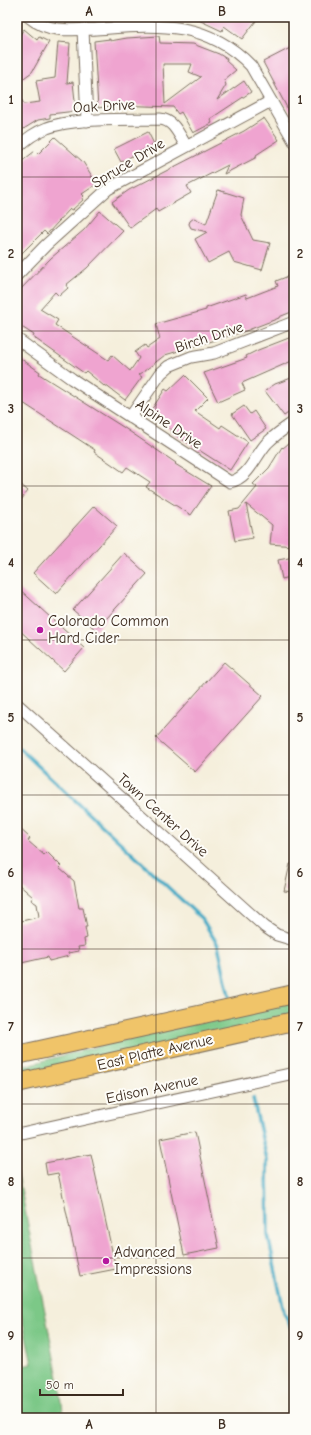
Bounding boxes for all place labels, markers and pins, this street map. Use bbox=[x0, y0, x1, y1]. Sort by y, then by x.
place label: Colorado Common Hard Cider bbox=[48, 612, 169, 647]
marker: Colorado Common Hard Cider bbox=[35, 625, 45, 635]
place label: Advanced Impressions bbox=[114, 1243, 192, 1278]
marker: Advanced Impressions bbox=[101, 1256, 111, 1266]

